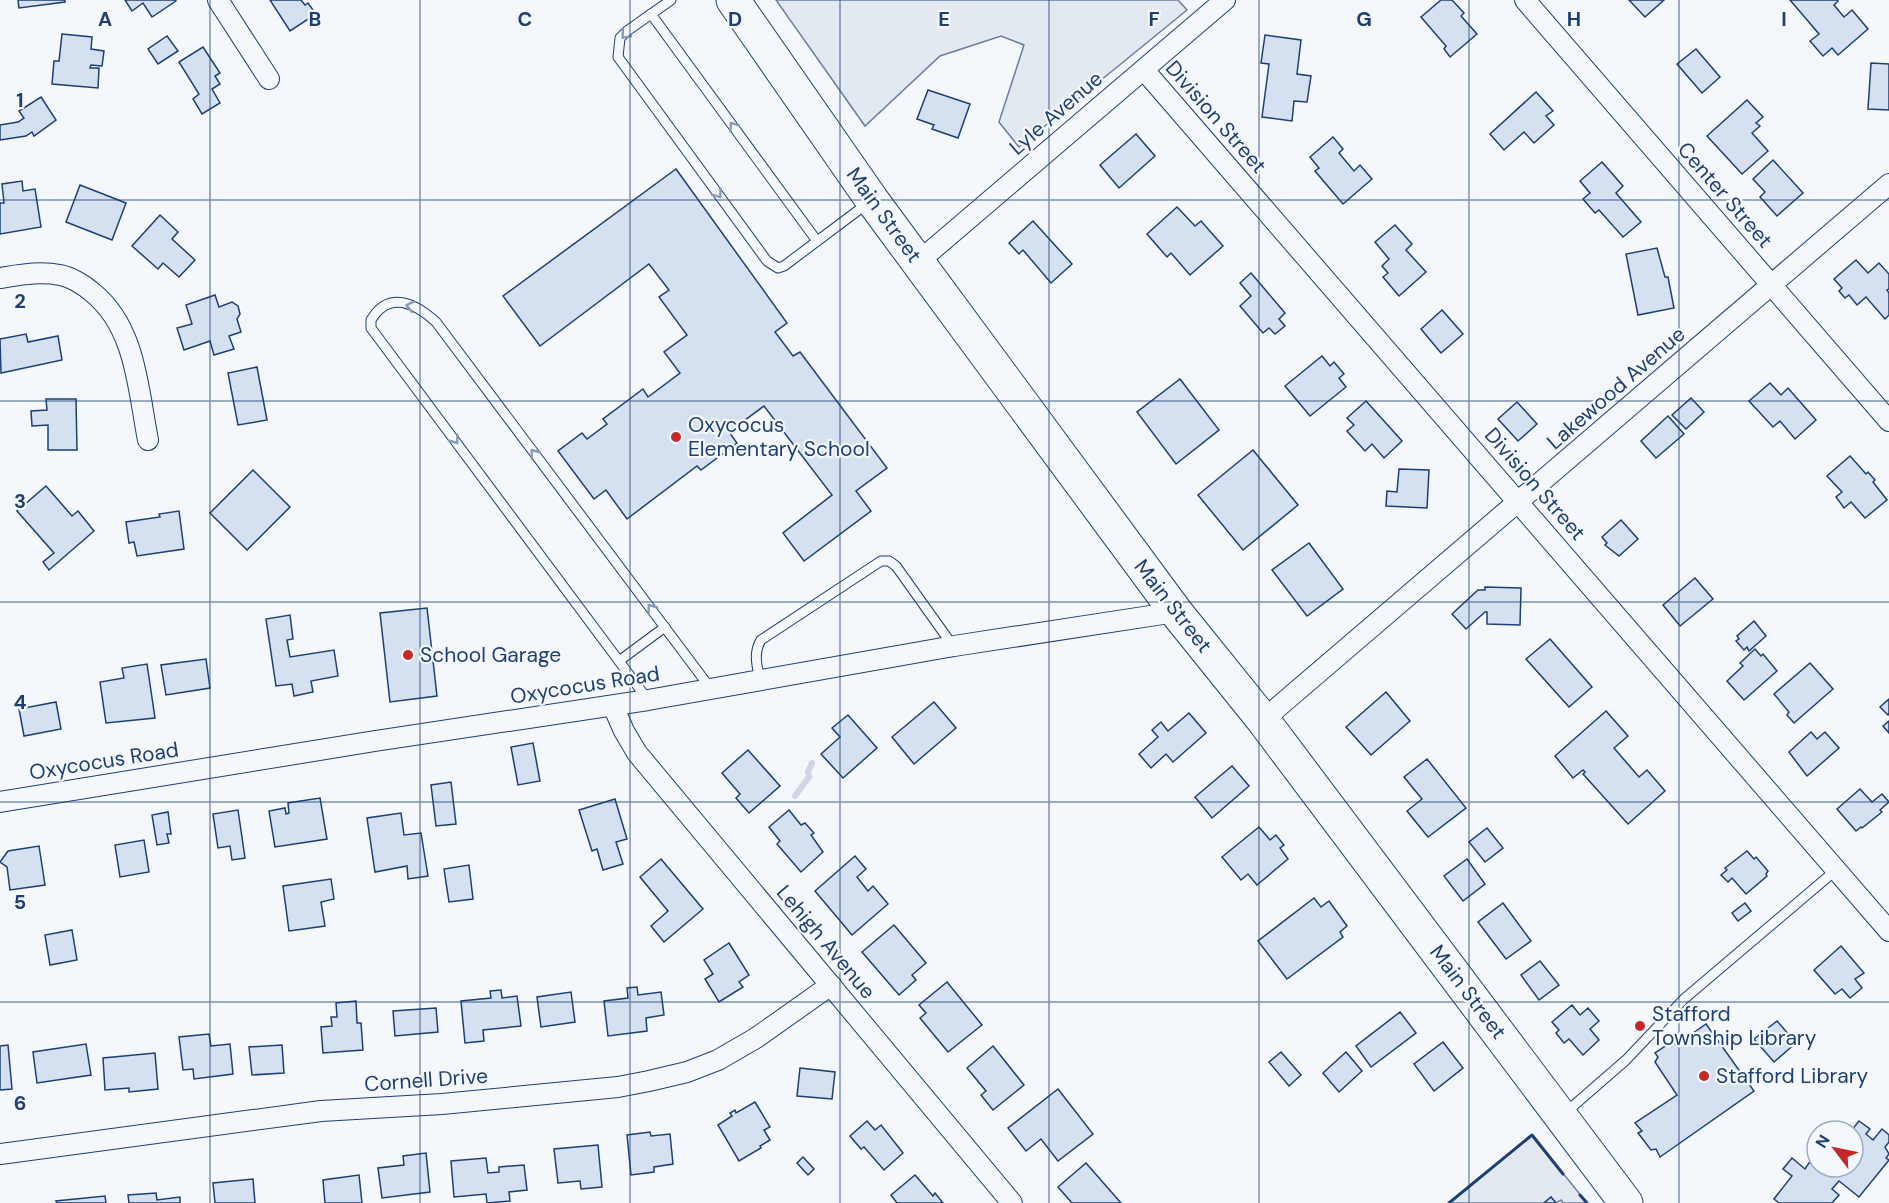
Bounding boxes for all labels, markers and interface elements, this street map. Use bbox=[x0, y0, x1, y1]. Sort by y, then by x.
text: A bbox=[98, 6, 112, 32]
text: B bbox=[309, 6, 321, 32]
text: C bbox=[518, 6, 532, 32]
text: D bbox=[728, 6, 742, 32]
text: E bbox=[938, 6, 950, 32]
text: F bbox=[1148, 6, 1160, 32]
text: G bbox=[1356, 6, 1372, 32]
text: H bbox=[1567, 6, 1581, 32]
text: I bbox=[1781, 6, 1787, 32]
one-way arrow bbox=[622, 28, 633, 39]
street label: Division Street bbox=[1159, 55, 1273, 179]
street label: Lyle Avenue bbox=[1003, 65, 1109, 161]
text: 1 bbox=[16, 87, 24, 113]
one-way arrow bbox=[729, 122, 740, 133]
street label: Center Street bbox=[1671, 136, 1779, 254]
street label: Main Street bbox=[840, 162, 928, 268]
one-way arrow bbox=[711, 188, 722, 199]
text: 2 bbox=[14, 288, 26, 314]
one-way arrow bbox=[405, 300, 415, 313]
street label: Lakewood Avenue bbox=[1541, 320, 1691, 456]
place label: Oxycocus Elementary School bbox=[688, 411, 870, 463]
street label: Division Street bbox=[1478, 422, 1592, 546]
marker: Oxycocus Elementary School bbox=[669, 430, 683, 444]
one-way arrow bbox=[448, 434, 459, 445]
one-way arrow bbox=[530, 448, 541, 459]
text: 3 bbox=[14, 488, 26, 514]
street label: Main Street bbox=[1128, 554, 1218, 658]
one-way arrow bbox=[647, 604, 658, 615]
place label: School Garage bbox=[420, 641, 561, 669]
marker: School Garage bbox=[401, 648, 415, 662]
street label: Oxycocus Road bbox=[508, 659, 662, 711]
text: 4 bbox=[14, 689, 27, 715]
street label: Oxycocus Road bbox=[27, 735, 181, 787]
street label: Lehigh Avenue bbox=[770, 879, 882, 1005]
text: 5 bbox=[14, 889, 26, 915]
street label: Main Street bbox=[1423, 939, 1513, 1045]
place label: Stafford Township Library bbox=[1652, 1000, 1817, 1052]
marker: Stafford Township Library bbox=[1633, 1019, 1647, 1033]
street label: Cornell Drive bbox=[363, 1062, 489, 1098]
place label: Stafford Library bbox=[1716, 1062, 1868, 1090]
marker: Stafford Library bbox=[1697, 1069, 1711, 1083]
text: 6 bbox=[14, 1090, 26, 1116]
north arrow bbox=[1805, 1119, 1865, 1179]
text: N bbox=[1811, 1131, 1835, 1152]

